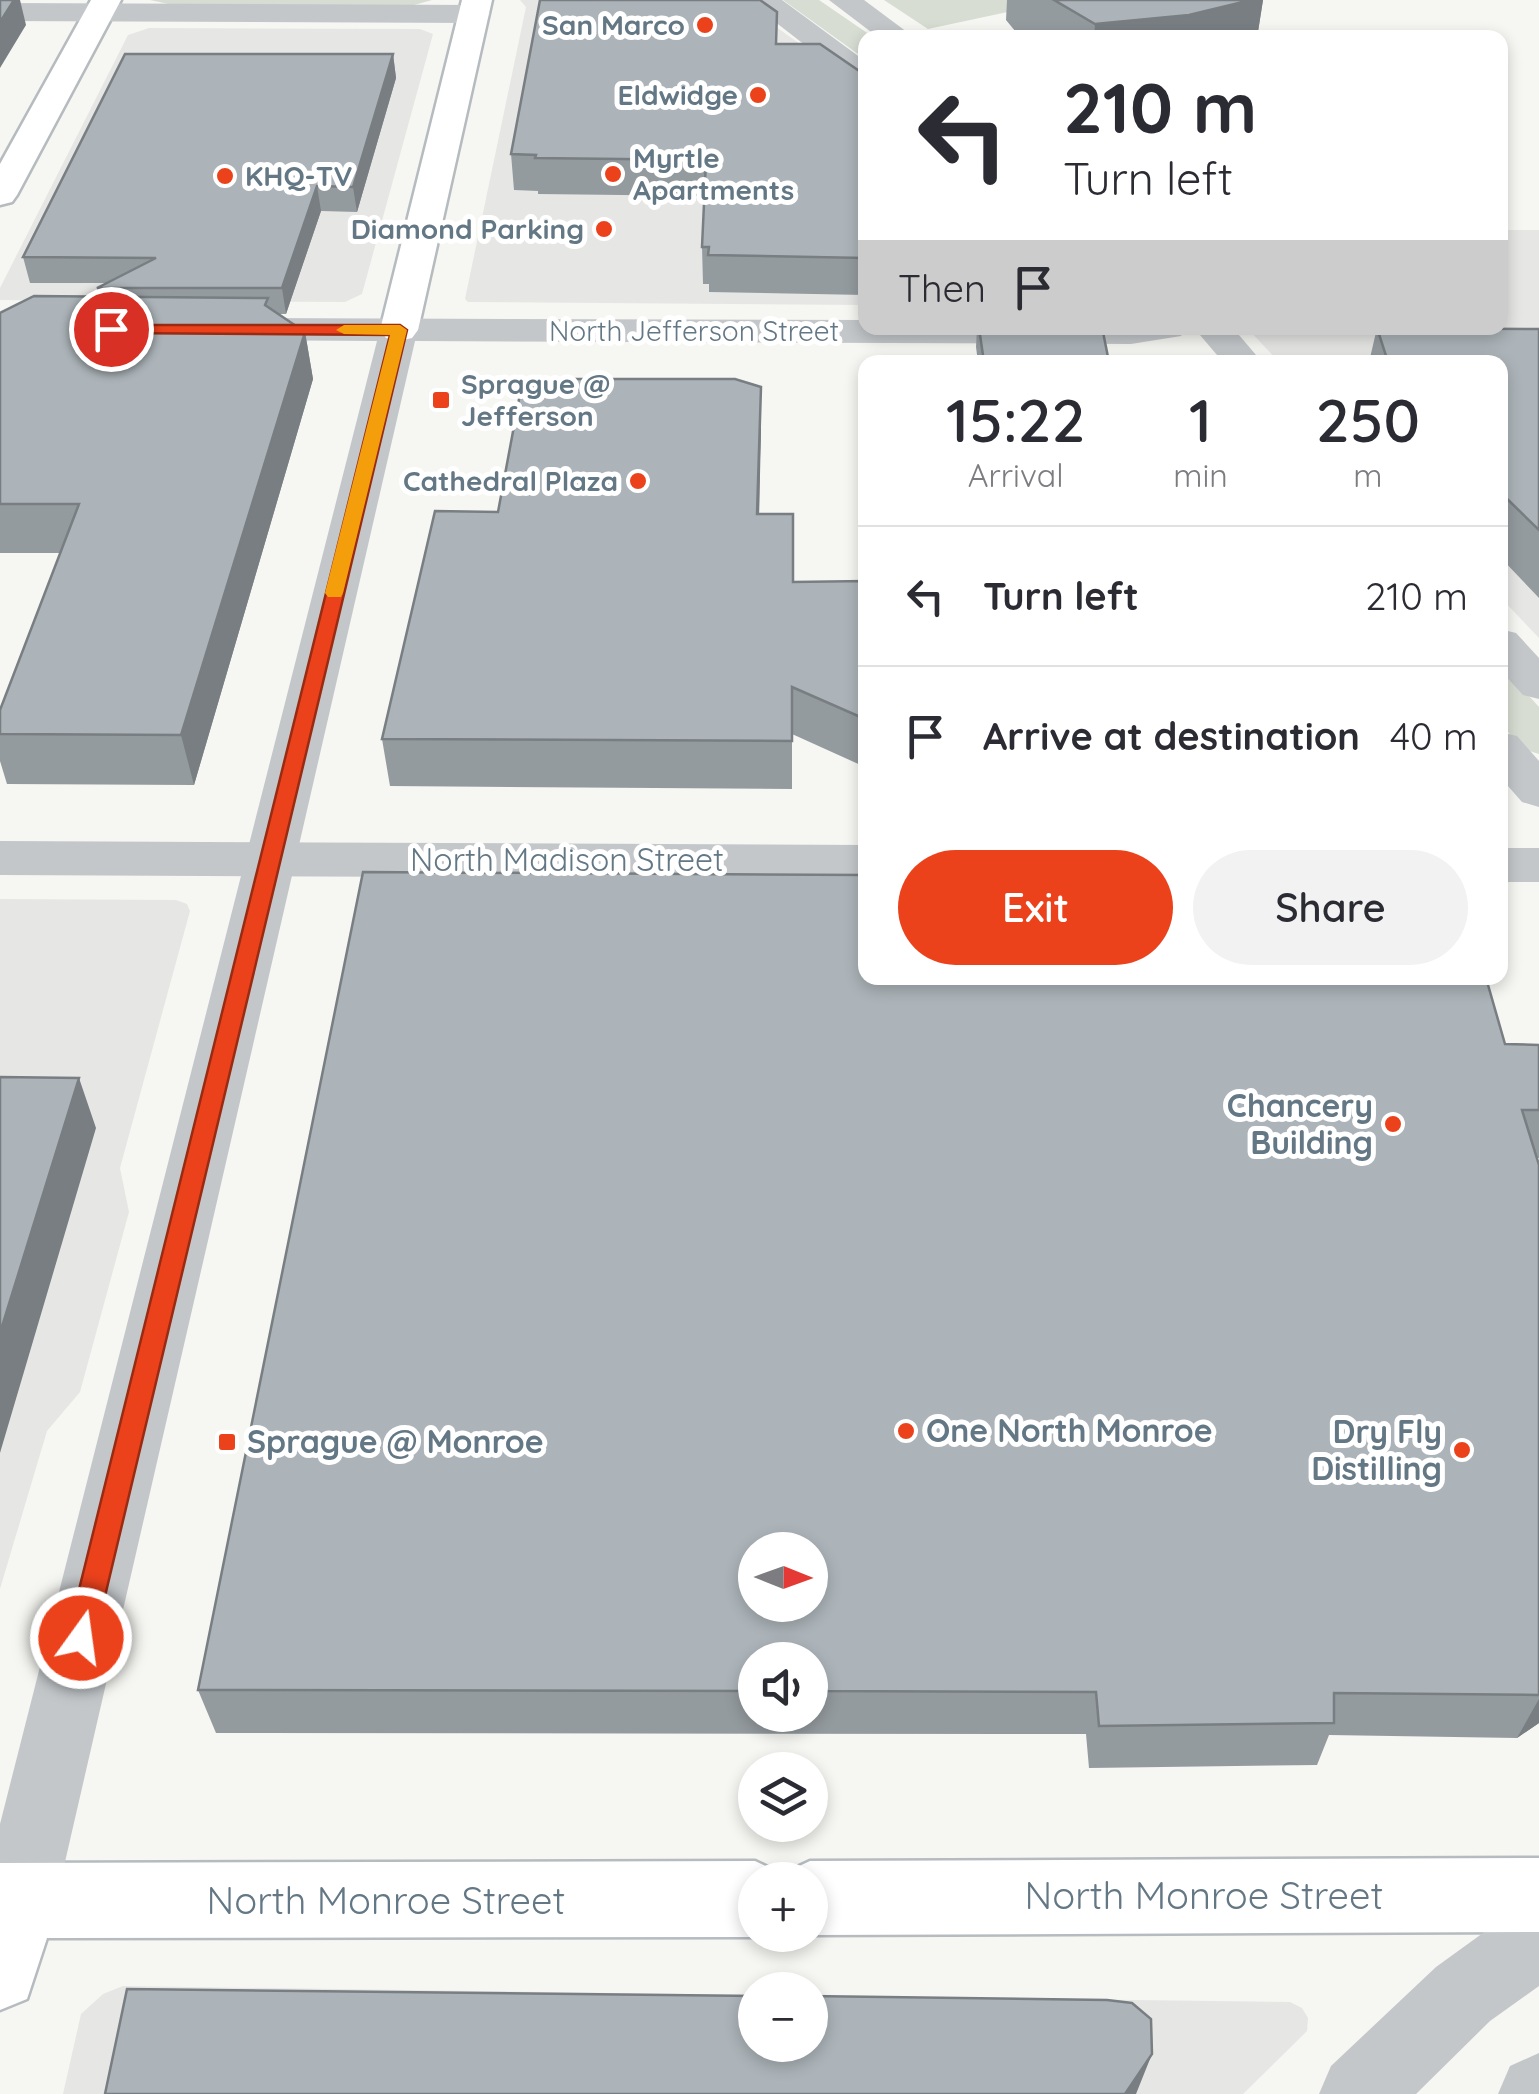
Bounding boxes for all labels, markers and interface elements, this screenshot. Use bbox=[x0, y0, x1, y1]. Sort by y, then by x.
place label: San Marco bbox=[542, 7, 685, 42]
marker: San Marco bbox=[694, 14, 716, 36]
text: 210 m bbox=[1063, 63, 1257, 151]
icon: left bbox=[898, 70, 1028, 200]
place label: Eldwidge bbox=[618, 77, 738, 112]
marker: Eldwidge bbox=[747, 84, 769, 106]
place label: Myrtle Apartments bbox=[633, 140, 794, 207]
text: Turn left bbox=[1063, 150, 1233, 206]
place label: KHQ-TV bbox=[245, 158, 353, 193]
marker: Myrtle Apartments bbox=[602, 163, 624, 185]
marker: KHQ-TV bbox=[214, 165, 236, 187]
place label: Diamond Parking bbox=[351, 211, 584, 246]
marker: Diamond Parking bbox=[593, 218, 615, 240]
icon: arrive bbox=[1006, 260, 1061, 315]
text: Then bbox=[898, 264, 986, 312]
pin bbox=[69, 287, 154, 372]
icon: arrive bbox=[84, 302, 139, 357]
street label: North Jefferson Street bbox=[549, 313, 839, 348]
place label: Sprague @ Jefferson bbox=[461, 366, 610, 433]
text: 15:22 bbox=[946, 382, 1085, 457]
text: 1 bbox=[1189, 382, 1212, 457]
text: 250 bbox=[1316, 382, 1420, 457]
marker: Sprague @ Jefferson bbox=[430, 389, 452, 411]
text: Arrival bbox=[968, 455, 1064, 495]
text: min bbox=[1173, 455, 1228, 495]
text: m bbox=[1353, 455, 1382, 495]
place label: Cathedral Plaza bbox=[403, 463, 618, 498]
marker: Cathedral Plaza bbox=[627, 470, 649, 492]
icon: left bbox=[898, 569, 953, 624]
text: Turn left bbox=[983, 572, 1139, 620]
text: 210 m bbox=[1365, 572, 1468, 620]
icon: arrive bbox=[898, 709, 953, 764]
text: Arrive at destination bbox=[983, 712, 1360, 760]
text: 40 m bbox=[1390, 712, 1478, 760]
street label: North Madison Street bbox=[410, 839, 724, 879]
button: Exit bbox=[898, 850, 1173, 965]
button: Share bbox=[1193, 850, 1468, 965]
place label: Chancery Building bbox=[1227, 1085, 1373, 1162]
marker: Chancery Building bbox=[1382, 1113, 1404, 1135]
place label: One North Monroe bbox=[926, 1410, 1213, 1450]
place label: Dry Fly Distilling bbox=[1311, 1411, 1442, 1488]
marker: One North Monroe bbox=[895, 1420, 917, 1442]
place label: Sprague @ Monroe bbox=[247, 1421, 544, 1461]
marker: Sprague @ Monroe bbox=[216, 1431, 238, 1453]
marker: Dry Fly Distilling bbox=[1451, 1439, 1473, 1461]
north arrow bbox=[738, 1532, 828, 1622]
map controls bbox=[738, 1532, 828, 2062]
position arrow bbox=[29, 1586, 133, 1690]
button: sound bbox=[738, 1642, 828, 1732]
button: layers bbox=[738, 1752, 828, 1842]
button: + bbox=[738, 1862, 828, 1952]
street label: North Monroe Street bbox=[1025, 1871, 1383, 1919]
street label: North Monroe Street bbox=[207, 1876, 565, 1924]
button: − bbox=[738, 1972, 828, 2062]

